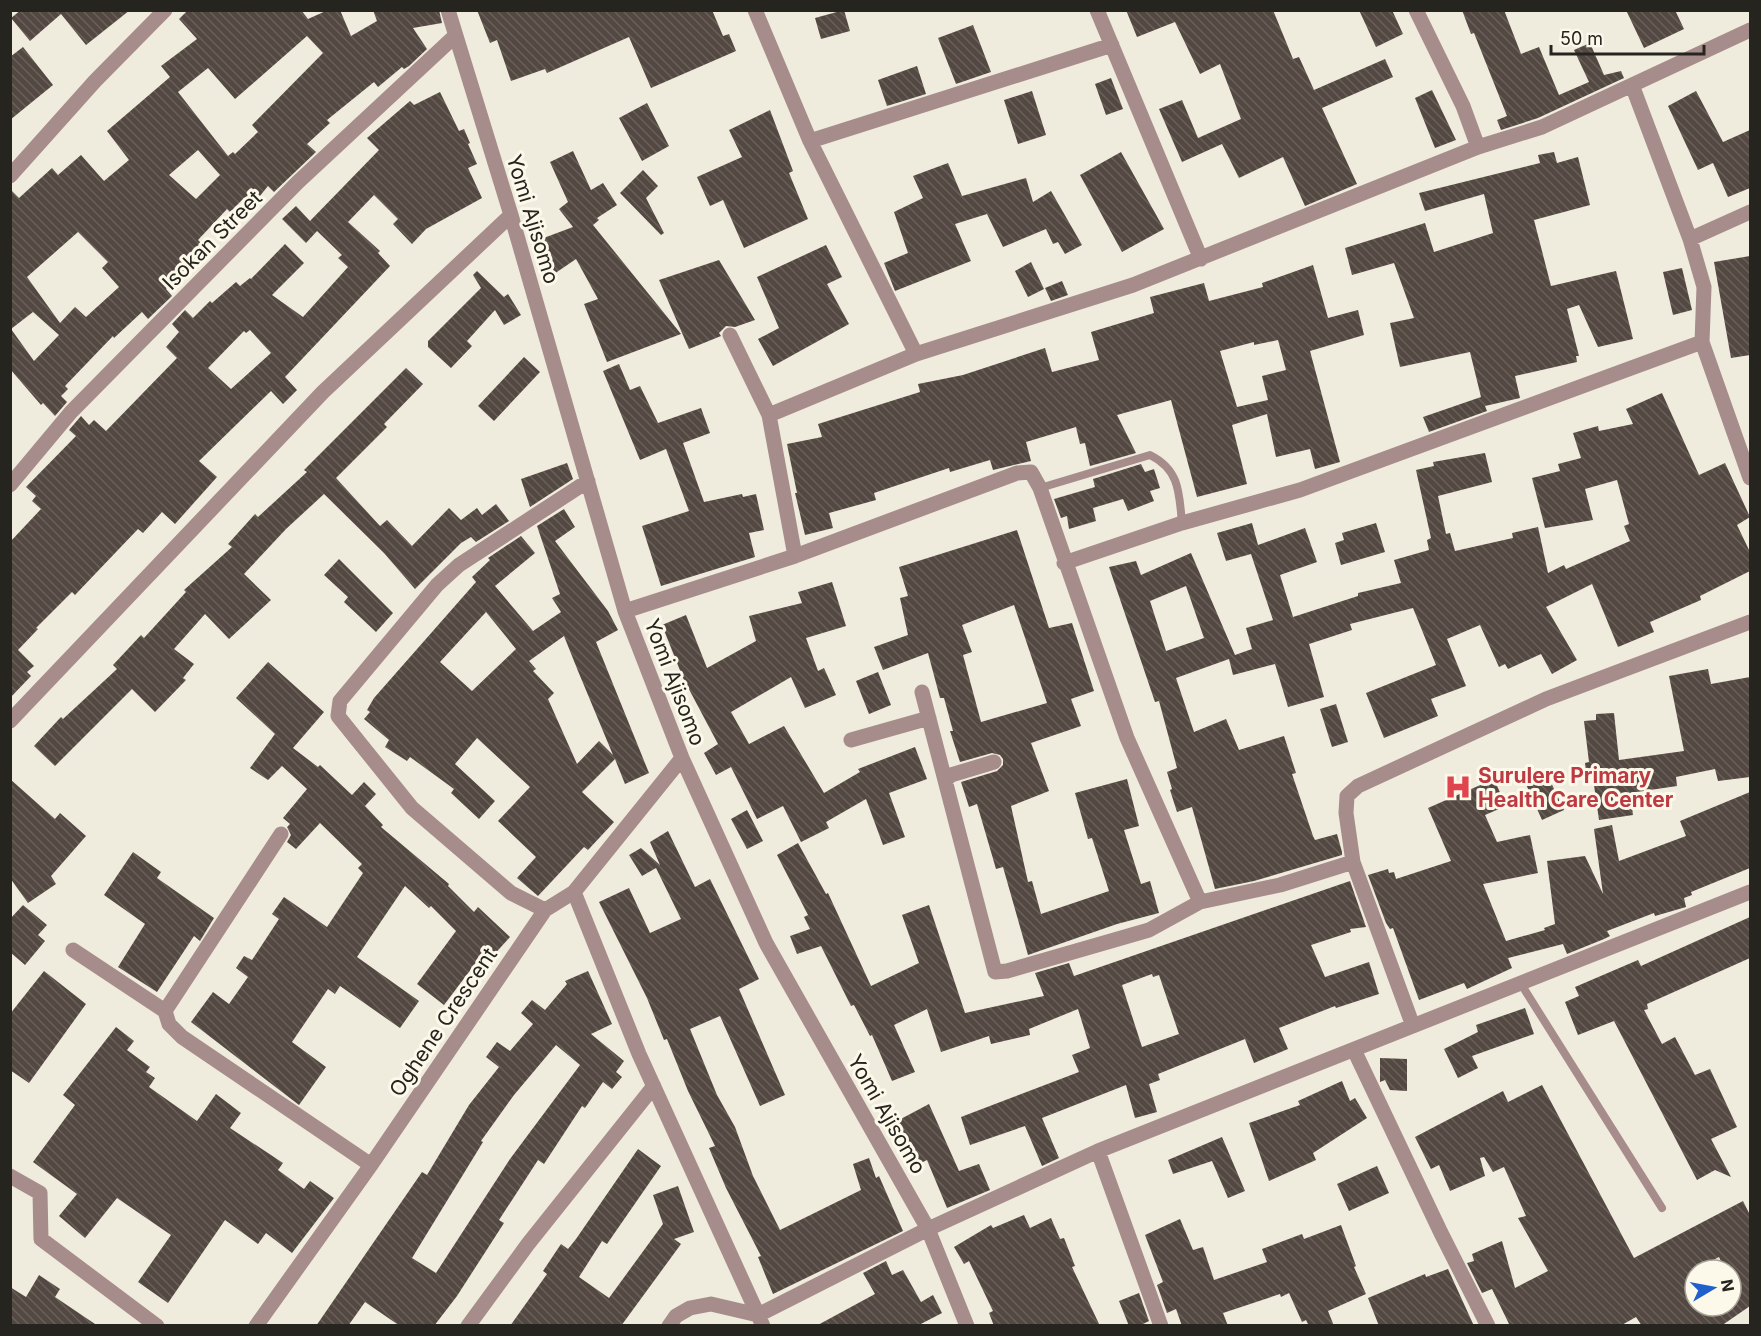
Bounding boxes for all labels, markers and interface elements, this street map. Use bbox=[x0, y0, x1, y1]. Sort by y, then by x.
scale bar bbox=[1551, 18, 1704, 56]
text: 50 m bbox=[1560, 28, 1603, 49]
street label: Yomi Ajisomo bbox=[501, 151, 565, 287]
street label: Isokan Street bbox=[157, 185, 267, 295]
street label: Yomi Ajisomo bbox=[639, 615, 711, 749]
place label: Surulere Primary Health Care Center bbox=[1478, 763, 1674, 812]
hospital icon: Surulere Primary Health Care Center bbox=[1443, 772, 1473, 802]
street label: Oghene Crescent bbox=[384, 943, 502, 1101]
street label: Yomi Ajisomo bbox=[843, 1050, 931, 1178]
north arrow bbox=[1683, 1258, 1743, 1318]
text: N bbox=[1717, 1278, 1739, 1293]

